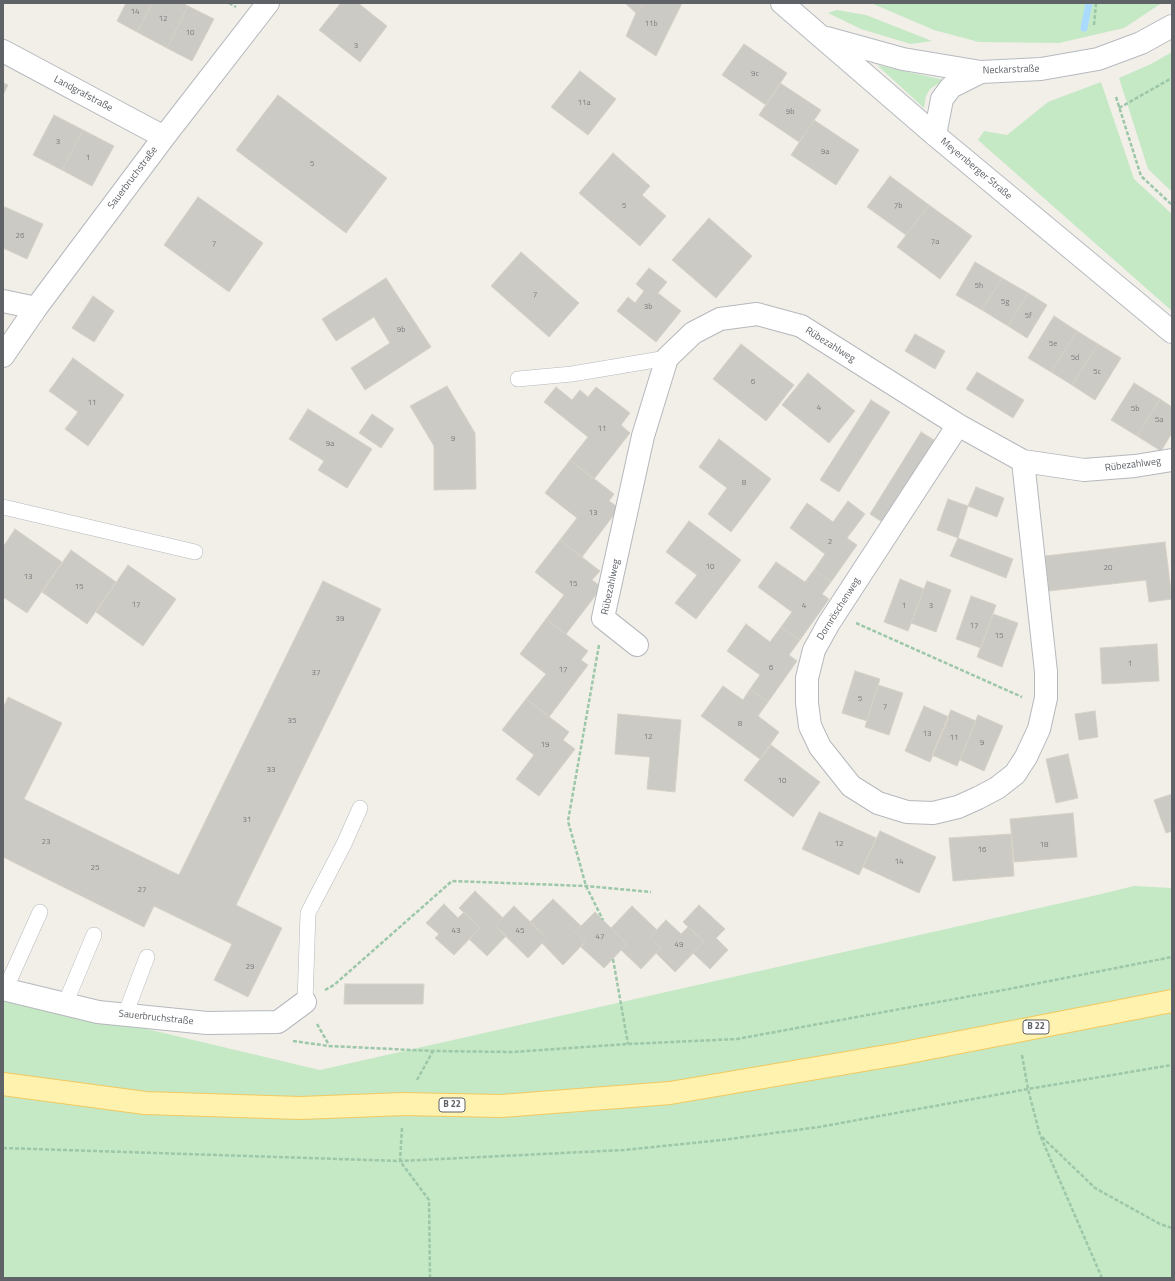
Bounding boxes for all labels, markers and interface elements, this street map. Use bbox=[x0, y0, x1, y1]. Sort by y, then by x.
house number: 14 bbox=[131, 7, 139, 17]
house number: 12 bbox=[159, 14, 167, 24]
house number: 11b bbox=[644, 19, 658, 29]
house number: 10 bbox=[186, 28, 194, 38]
house number: 3 bbox=[354, 41, 358, 51]
street label: Neckarstraße bbox=[982, 63, 1040, 77]
house number: 9c bbox=[751, 69, 759, 79]
street label: Landgrafstraße bbox=[52, 73, 114, 115]
house number: 11a bbox=[578, 98, 590, 108]
house number: 9b bbox=[786, 107, 794, 117]
street label: Meyernberger Straße bbox=[938, 136, 1014, 202]
house number: 3 bbox=[56, 137, 60, 147]
street label: Sauerbruchstraße bbox=[106, 144, 160, 212]
house number: 9a bbox=[821, 147, 829, 157]
house number: 1 bbox=[86, 153, 90, 163]
house number: 5 bbox=[310, 159, 314, 169]
house number: 5 bbox=[622, 201, 626, 211]
house number: 7b bbox=[894, 201, 902, 211]
house number: 26 bbox=[16, 231, 24, 241]
house number: 7a bbox=[931, 237, 939, 247]
house number: 7 bbox=[212, 239, 216, 249]
house number: 5h bbox=[975, 281, 983, 291]
house number: 7 bbox=[533, 290, 537, 300]
house number: 5g bbox=[1001, 297, 1009, 307]
house number: 3b bbox=[644, 302, 652, 312]
house number: 5f bbox=[1024, 311, 1032, 321]
house number: 9b bbox=[397, 325, 405, 335]
street label: Rübezahlweg bbox=[803, 325, 857, 365]
house number: 5e bbox=[1049, 339, 1057, 349]
house number: 5d bbox=[1071, 353, 1079, 363]
house number: 5c bbox=[1093, 367, 1101, 377]
house number: 6 bbox=[751, 377, 755, 387]
house number: 11 bbox=[88, 398, 96, 408]
house number: 4 bbox=[817, 403, 821, 413]
house number: 5b bbox=[1131, 404, 1139, 414]
house number: 5a bbox=[1155, 415, 1163, 425]
house number: 11 bbox=[598, 424, 606, 434]
house number: 9 bbox=[451, 434, 455, 444]
house number: 9a bbox=[326, 439, 334, 449]
street label: Rübezahlweg bbox=[1104, 456, 1162, 474]
house number: 8 bbox=[742, 478, 746, 488]
house number: 13 bbox=[589, 508, 597, 518]
house number: 2 bbox=[828, 537, 832, 547]
street label: Rübezahlweg bbox=[599, 558, 623, 616]
house number: 10 bbox=[706, 562, 714, 572]
house number: 20 bbox=[1104, 563, 1112, 573]
house number: 13 bbox=[24, 572, 32, 582]
street label: Dornröschenweg bbox=[815, 575, 863, 643]
house number: 15 bbox=[569, 579, 577, 589]
house number: 15 bbox=[75, 582, 83, 592]
house number: 17 bbox=[132, 600, 140, 610]
house number: 4 bbox=[802, 601, 806, 611]
house number: 1 bbox=[902, 601, 906, 611]
house number: 3 bbox=[929, 601, 933, 611]
house number: 39 bbox=[336, 614, 344, 624]
house number: 17 bbox=[970, 621, 978, 631]
house number: 15 bbox=[995, 631, 1003, 641]
house number: 1 bbox=[1128, 659, 1132, 669]
house number: 6 bbox=[769, 663, 773, 673]
house number: 17 bbox=[559, 665, 567, 675]
house number: 37 bbox=[312, 668, 320, 678]
house number: 5 bbox=[858, 694, 862, 704]
house number: 7 bbox=[883, 702, 887, 712]
house number: 35 bbox=[288, 716, 296, 726]
house number: 8 bbox=[738, 719, 742, 729]
house number: 13 bbox=[923, 729, 931, 739]
house number: 12 bbox=[644, 732, 652, 742]
house number: 11 bbox=[950, 733, 958, 743]
house number: 9 bbox=[980, 738, 984, 748]
house number: 19 bbox=[541, 740, 549, 750]
house number: 33 bbox=[267, 765, 275, 775]
house number: 10 bbox=[778, 776, 786, 786]
house number: 31 bbox=[243, 815, 251, 825]
house number: 23 bbox=[42, 837, 50, 847]
house number: 12 bbox=[835, 839, 843, 849]
house number: 18 bbox=[1040, 840, 1048, 850]
house number: 16 bbox=[978, 845, 986, 855]
house number: 14 bbox=[895, 857, 903, 867]
house number: 25 bbox=[91, 863, 99, 873]
house number: 27 bbox=[138, 885, 146, 895]
house number: 43 bbox=[452, 926, 460, 936]
house number: 45 bbox=[516, 926, 524, 936]
house number: 47 bbox=[596, 932, 604, 942]
house number: 49 bbox=[675, 940, 683, 950]
house number: 29 bbox=[246, 962, 254, 972]
street label: Sauerbruchstraße bbox=[118, 1008, 194, 1028]
road number: B 22 bbox=[1023, 1020, 1049, 1034]
road number: B 22 bbox=[439, 1098, 465, 1112]

